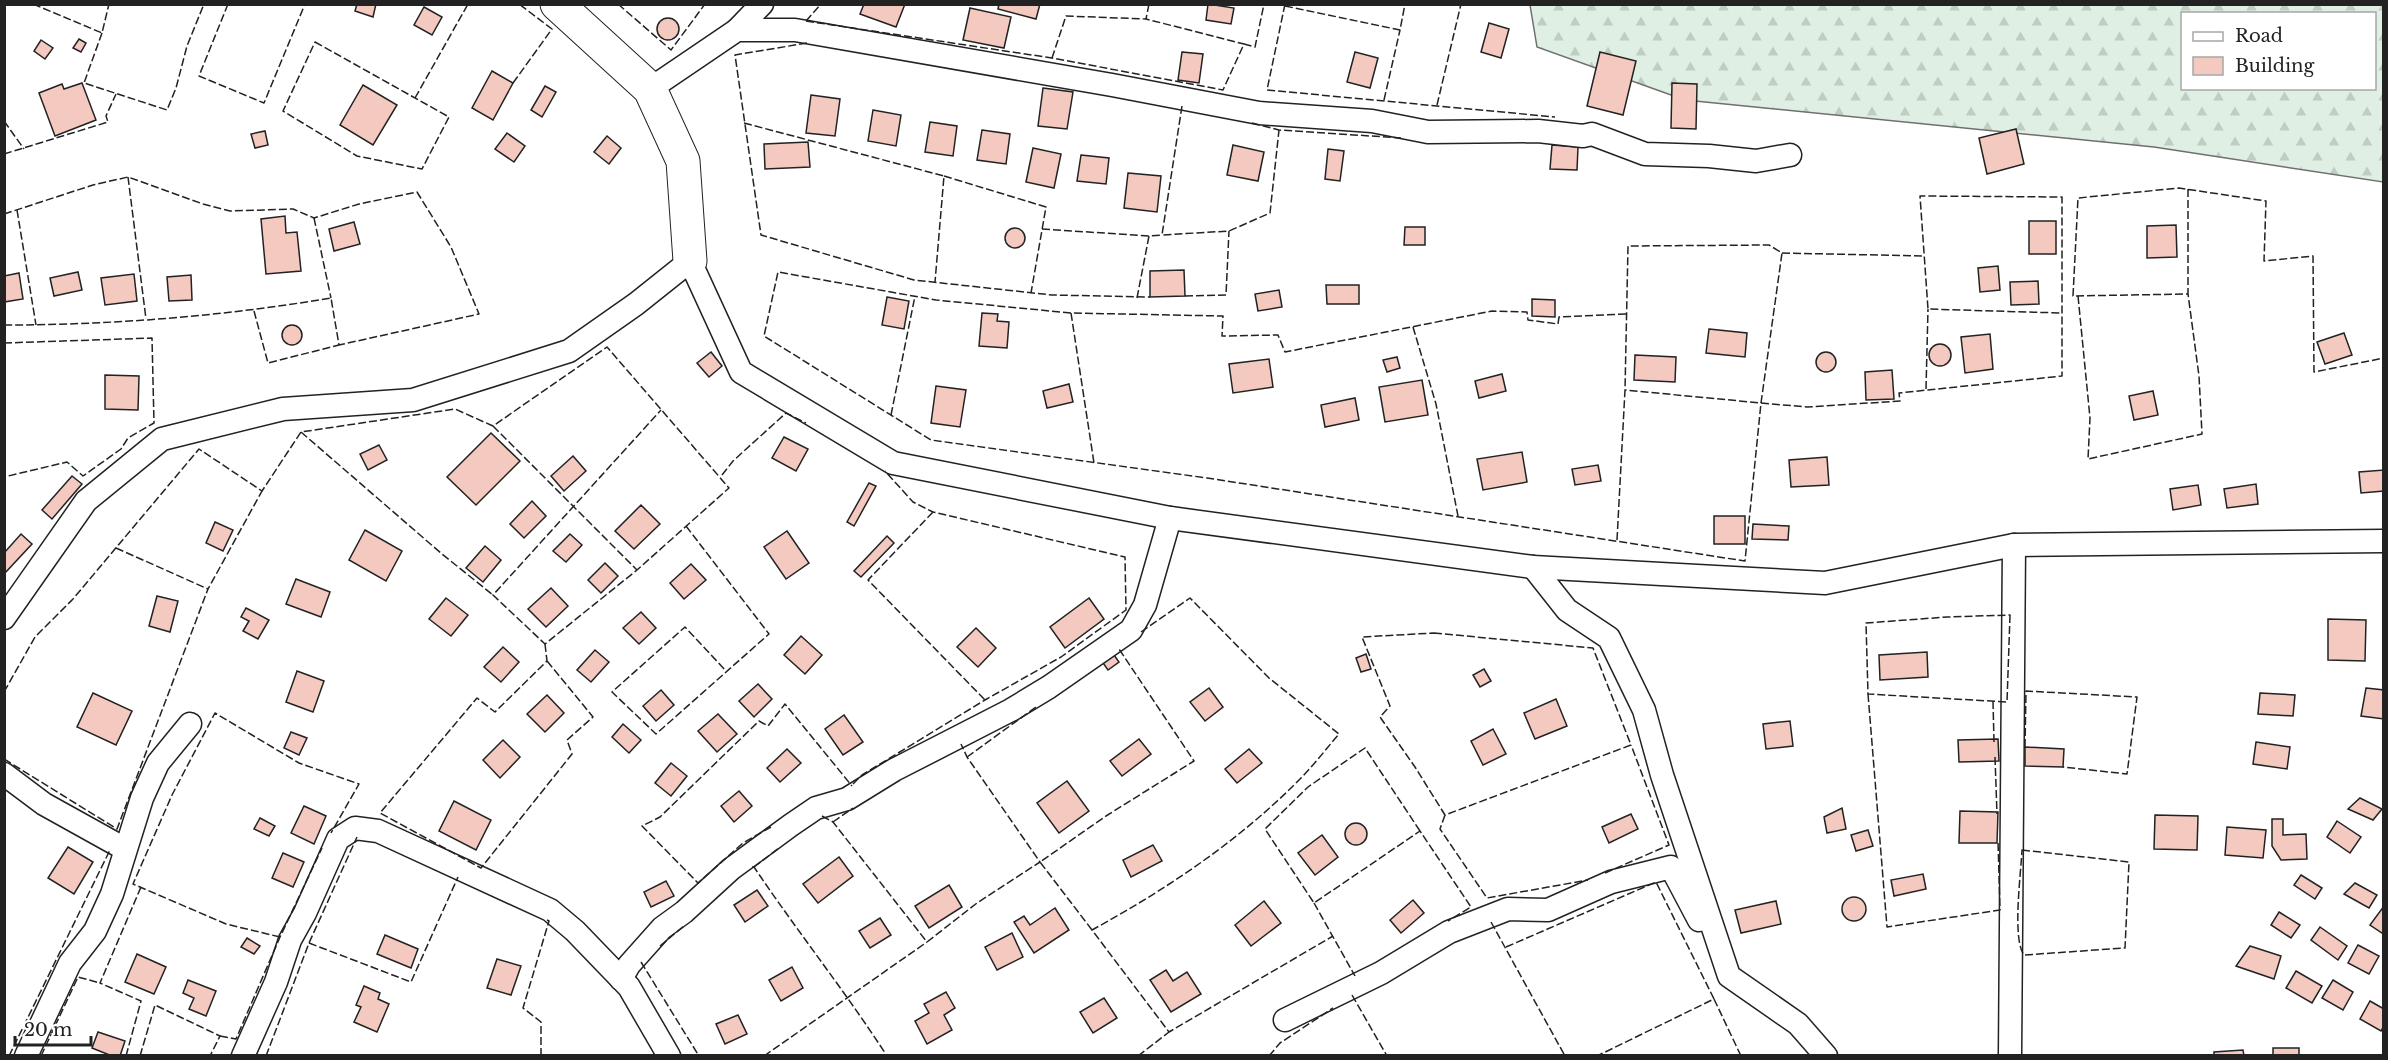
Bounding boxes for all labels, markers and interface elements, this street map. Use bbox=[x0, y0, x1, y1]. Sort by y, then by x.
legend bbox=[2181, 12, 2376, 90]
text: Road bbox=[2235, 25, 2283, 47]
text: Building bbox=[2235, 55, 2314, 77]
scale bar bbox=[15, 1009, 92, 1047]
text: 20 m bbox=[24, 1019, 72, 1041]

